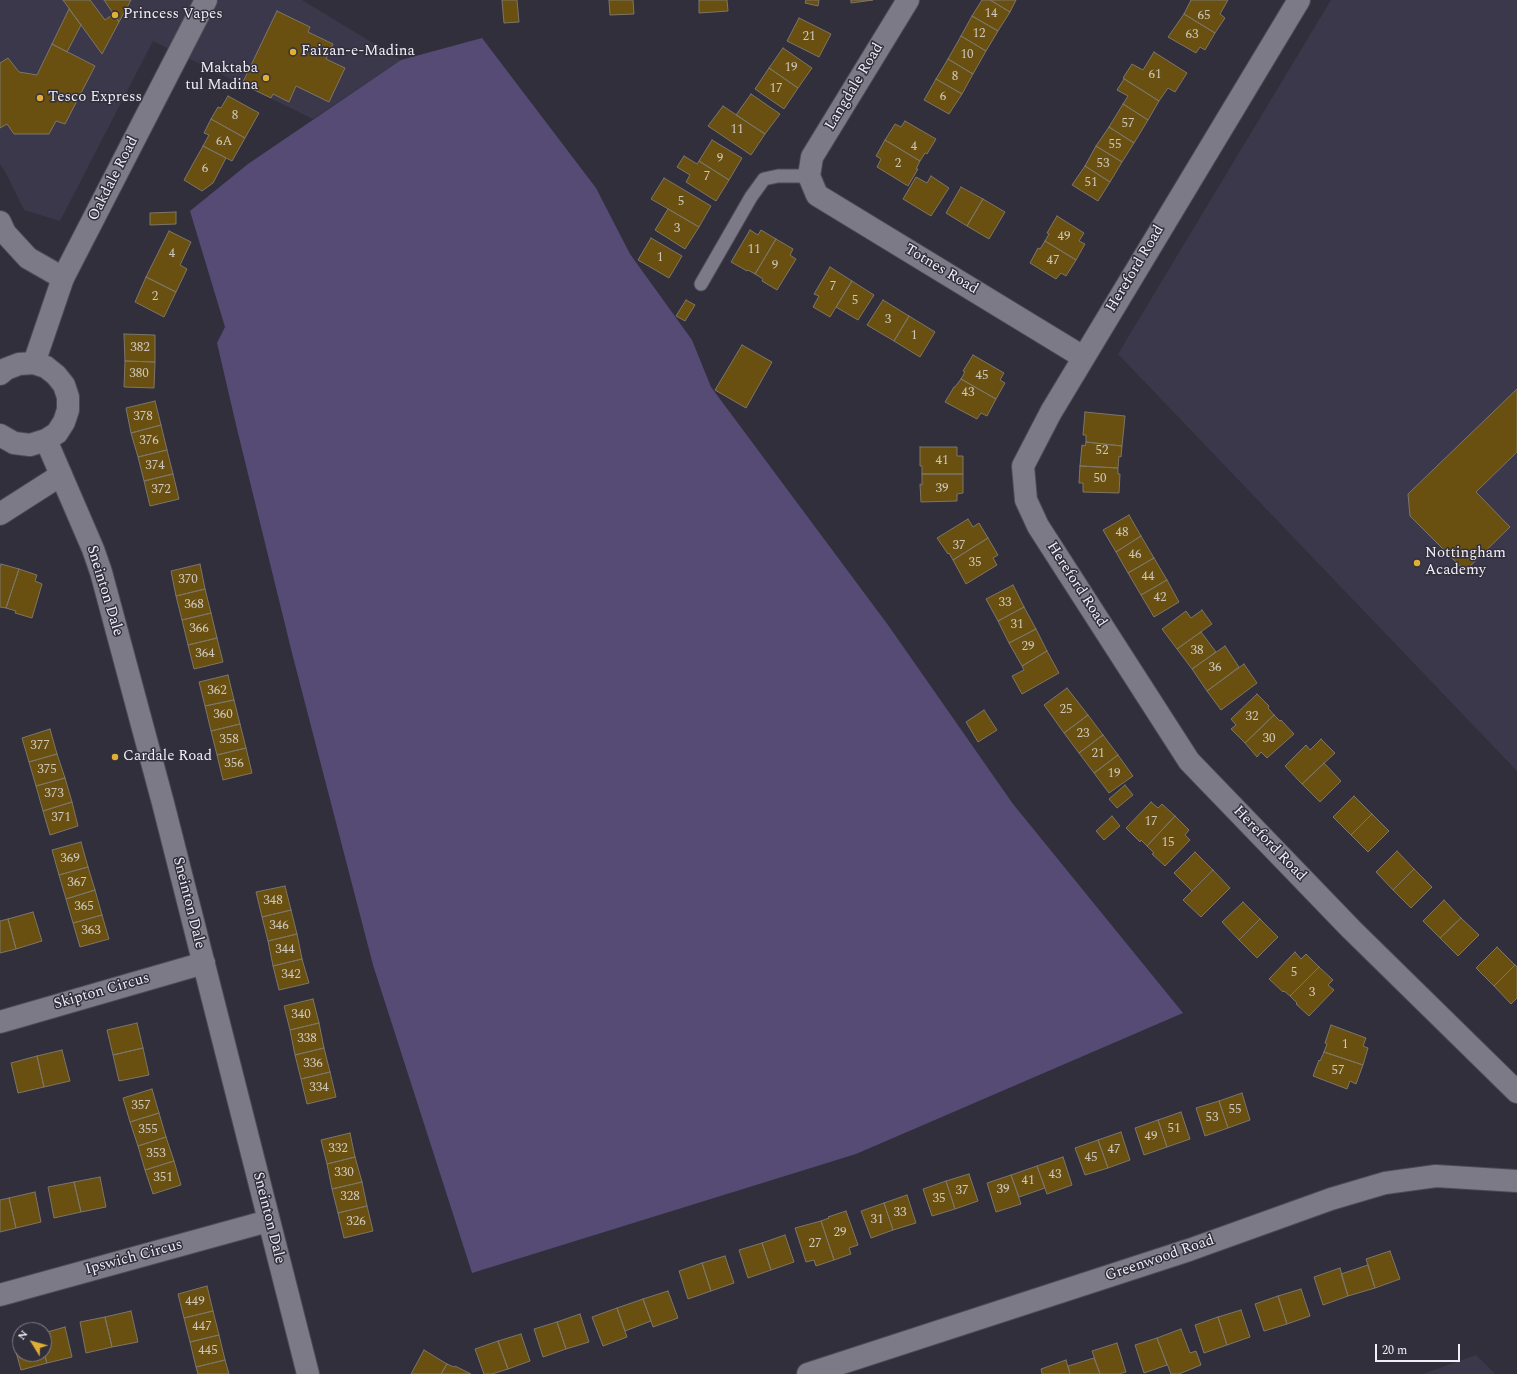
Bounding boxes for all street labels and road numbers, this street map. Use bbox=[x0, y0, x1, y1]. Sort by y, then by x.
street label: Langdale Road bbox=[822, 40, 888, 134]
street label: Oakdale Road bbox=[85, 134, 143, 224]
street label: Hereford Road bbox=[1103, 222, 1169, 316]
street label: Totnes Road bbox=[901, 241, 981, 299]
street label: Hereford Road bbox=[1042, 539, 1110, 631]
street label: Sneinton Dale bbox=[82, 544, 126, 638]
street label: Hereford Road bbox=[1229, 803, 1309, 885]
street label: Sneinton Dale bbox=[168, 855, 208, 951]
street label: Skipton Circus bbox=[52, 970, 152, 1014]
street label: Sneinton Dale bbox=[248, 1170, 288, 1266]
street label: Greenwood Road bbox=[1103, 1232, 1217, 1286]
street label: Ipswich Circus bbox=[83, 1236, 185, 1280]

